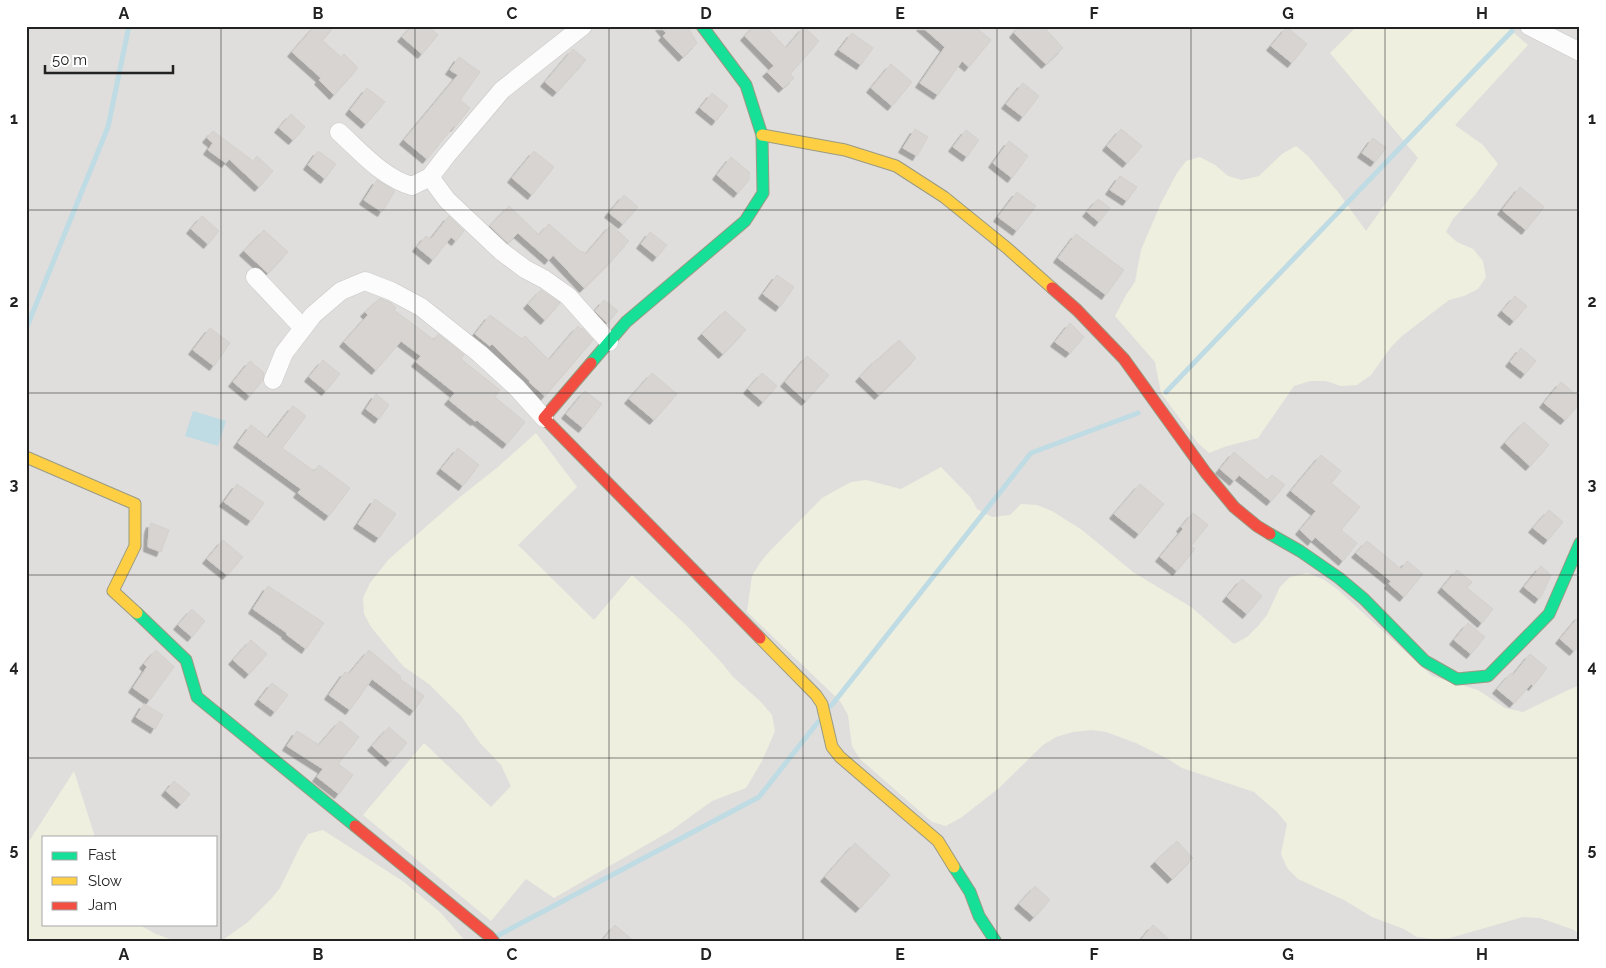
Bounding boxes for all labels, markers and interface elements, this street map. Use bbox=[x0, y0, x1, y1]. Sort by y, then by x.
text: A bbox=[119, 4, 130, 23]
text: B bbox=[313, 4, 324, 23]
text: C bbox=[507, 4, 518, 23]
text: D bbox=[700, 4, 712, 23]
text: E bbox=[895, 4, 905, 23]
text: F bbox=[1089, 4, 1099, 23]
text: G bbox=[1282, 4, 1294, 23]
text: H bbox=[1476, 4, 1488, 23]
scale bar bbox=[45, 42, 172, 74]
text: 50 m bbox=[52, 51, 87, 69]
text: 1 bbox=[10, 109, 18, 128]
text: 1 bbox=[1588, 109, 1596, 128]
text: 2 bbox=[9, 292, 19, 311]
text: 2 bbox=[1587, 292, 1597, 311]
text: 3 bbox=[10, 475, 19, 494]
text: 3 bbox=[1588, 475, 1597, 494]
text: 4 bbox=[9, 657, 19, 676]
text: 4 bbox=[1587, 657, 1597, 676]
legend bbox=[42, 836, 218, 926]
text: 5 bbox=[10, 840, 19, 859]
text: 5 bbox=[1588, 840, 1597, 859]
text: Fast bbox=[88, 846, 116, 864]
text: Slow bbox=[88, 872, 122, 890]
text: Jam bbox=[88, 896, 117, 914]
text: A bbox=[119, 945, 130, 964]
text: B bbox=[313, 945, 324, 964]
text: C bbox=[507, 945, 518, 964]
text: D bbox=[700, 945, 712, 964]
text: E bbox=[895, 945, 905, 964]
text: F bbox=[1089, 945, 1099, 964]
text: G bbox=[1282, 945, 1294, 964]
text: H bbox=[1476, 945, 1488, 964]

